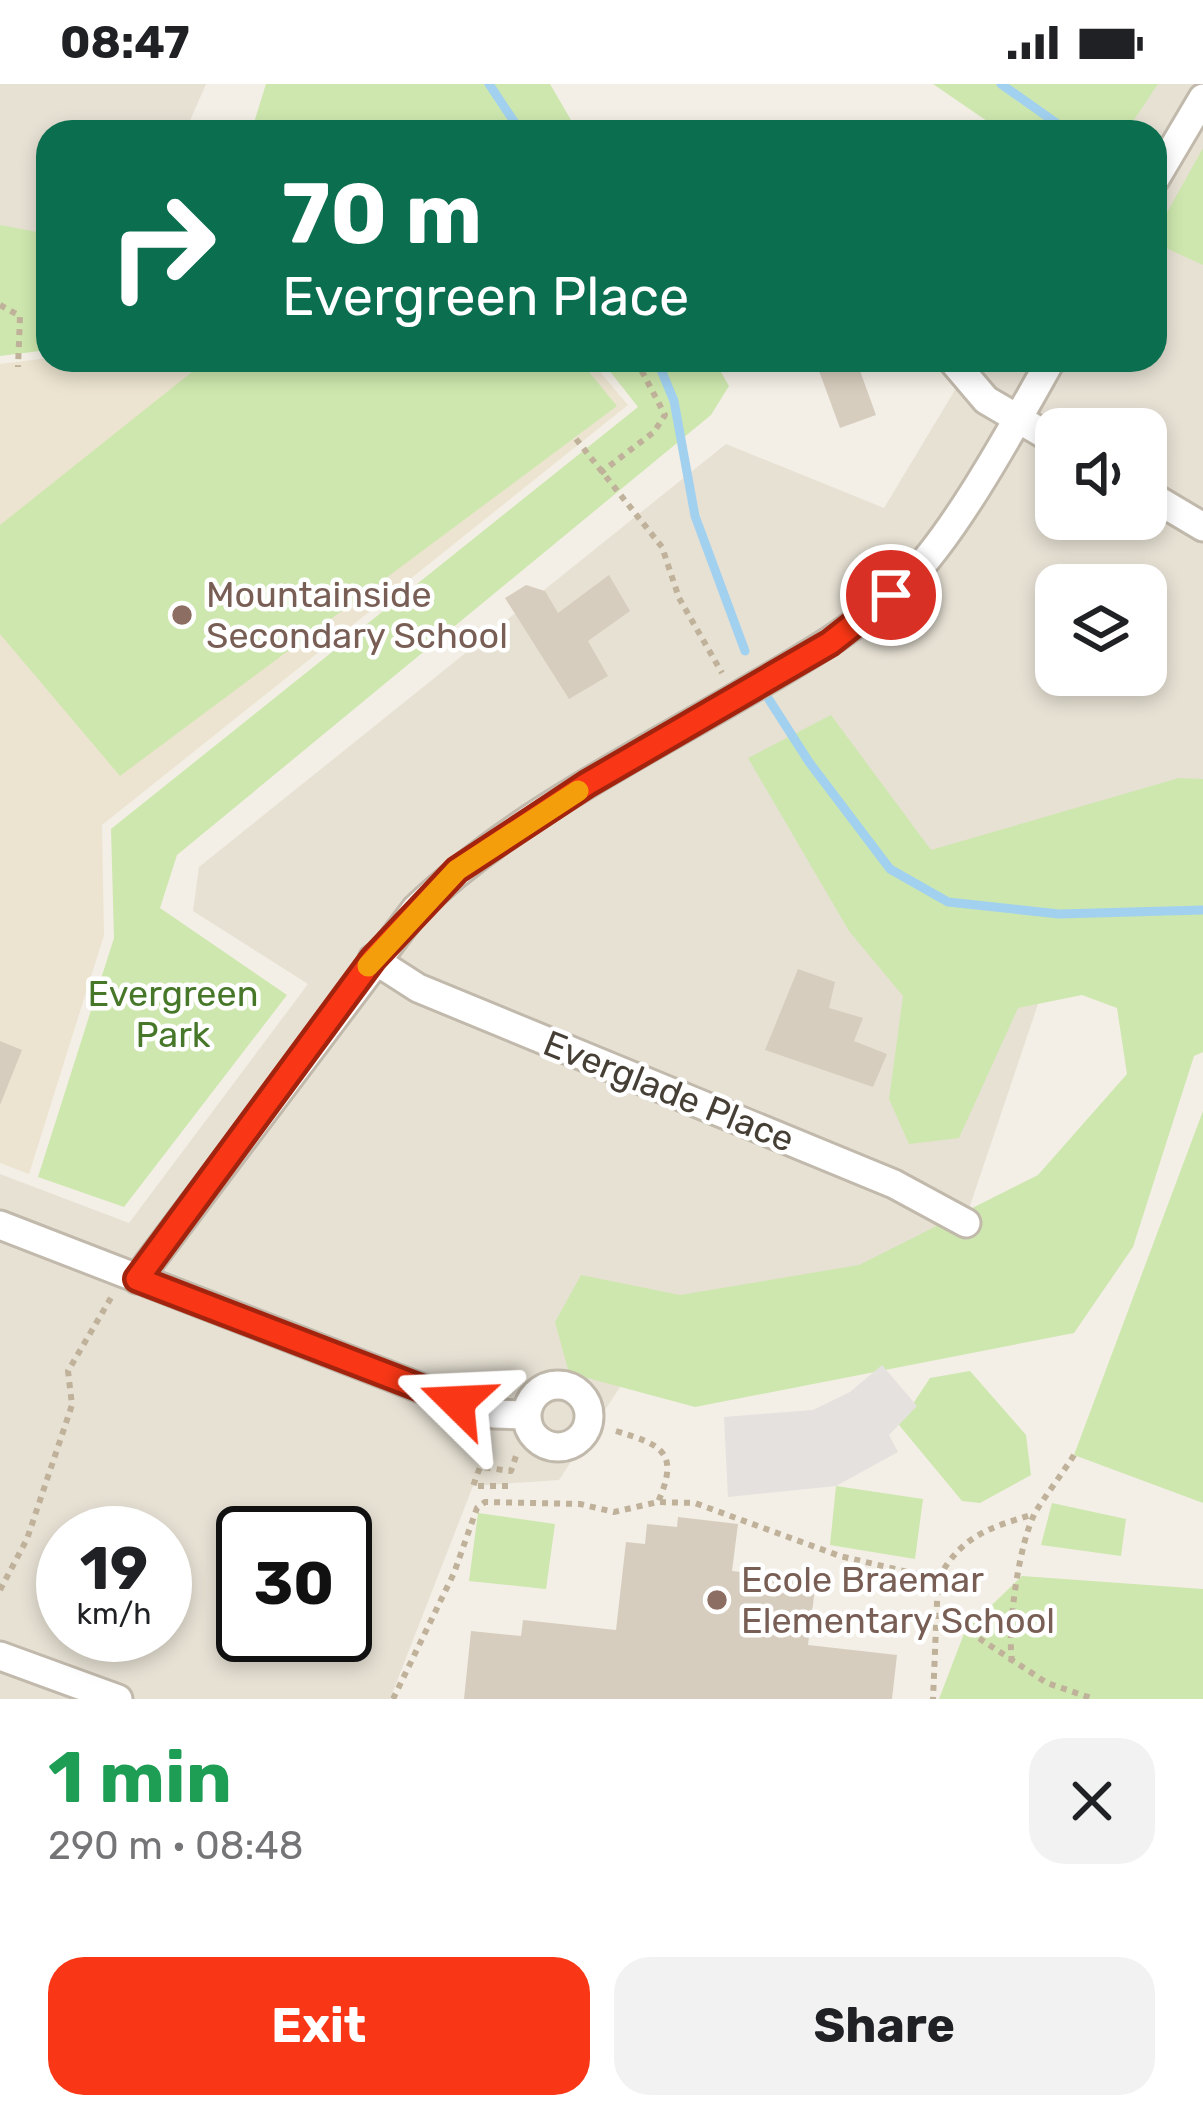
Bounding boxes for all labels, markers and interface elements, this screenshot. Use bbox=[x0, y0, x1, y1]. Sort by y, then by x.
text: 08:47 bbox=[60, 16, 190, 69]
text: 70 m bbox=[282, 164, 482, 264]
icon: right bbox=[84, 168, 240, 324]
text: Evergreen Place bbox=[282, 265, 689, 329]
map controls bbox=[1035, 408, 1167, 696]
button: sound bbox=[1035, 408, 1167, 540]
pin bbox=[840, 544, 942, 646]
icon: arrive bbox=[858, 562, 924, 628]
button: layers bbox=[1035, 564, 1167, 696]
place label: Mountainside Secondary School bbox=[206, 573, 508, 657]
marker: Mountainside Secondary School bbox=[169, 602, 195, 628]
park label: Evergreen Park bbox=[88, 972, 258, 1056]
street label: Everglade Place bbox=[537, 1021, 801, 1161]
position arrow bbox=[394, 1339, 520, 1465]
speed limit sign: 30 bbox=[216, 1506, 372, 1662]
text: 19 bbox=[80, 1533, 148, 1604]
place label: Ecole Braemar Elementary School bbox=[741, 1558, 1055, 1642]
marker: Ecole Braemar Elementary School bbox=[704, 1587, 730, 1613]
text: km/h bbox=[77, 1596, 151, 1632]
text: 1 min bbox=[48, 1735, 232, 1820]
button: close bbox=[1029, 1738, 1155, 1864]
text: 290 m · 08:48 bbox=[48, 1823, 304, 1869]
button: Exit bbox=[48, 1957, 590, 2095]
button: Share bbox=[614, 1957, 1155, 2095]

